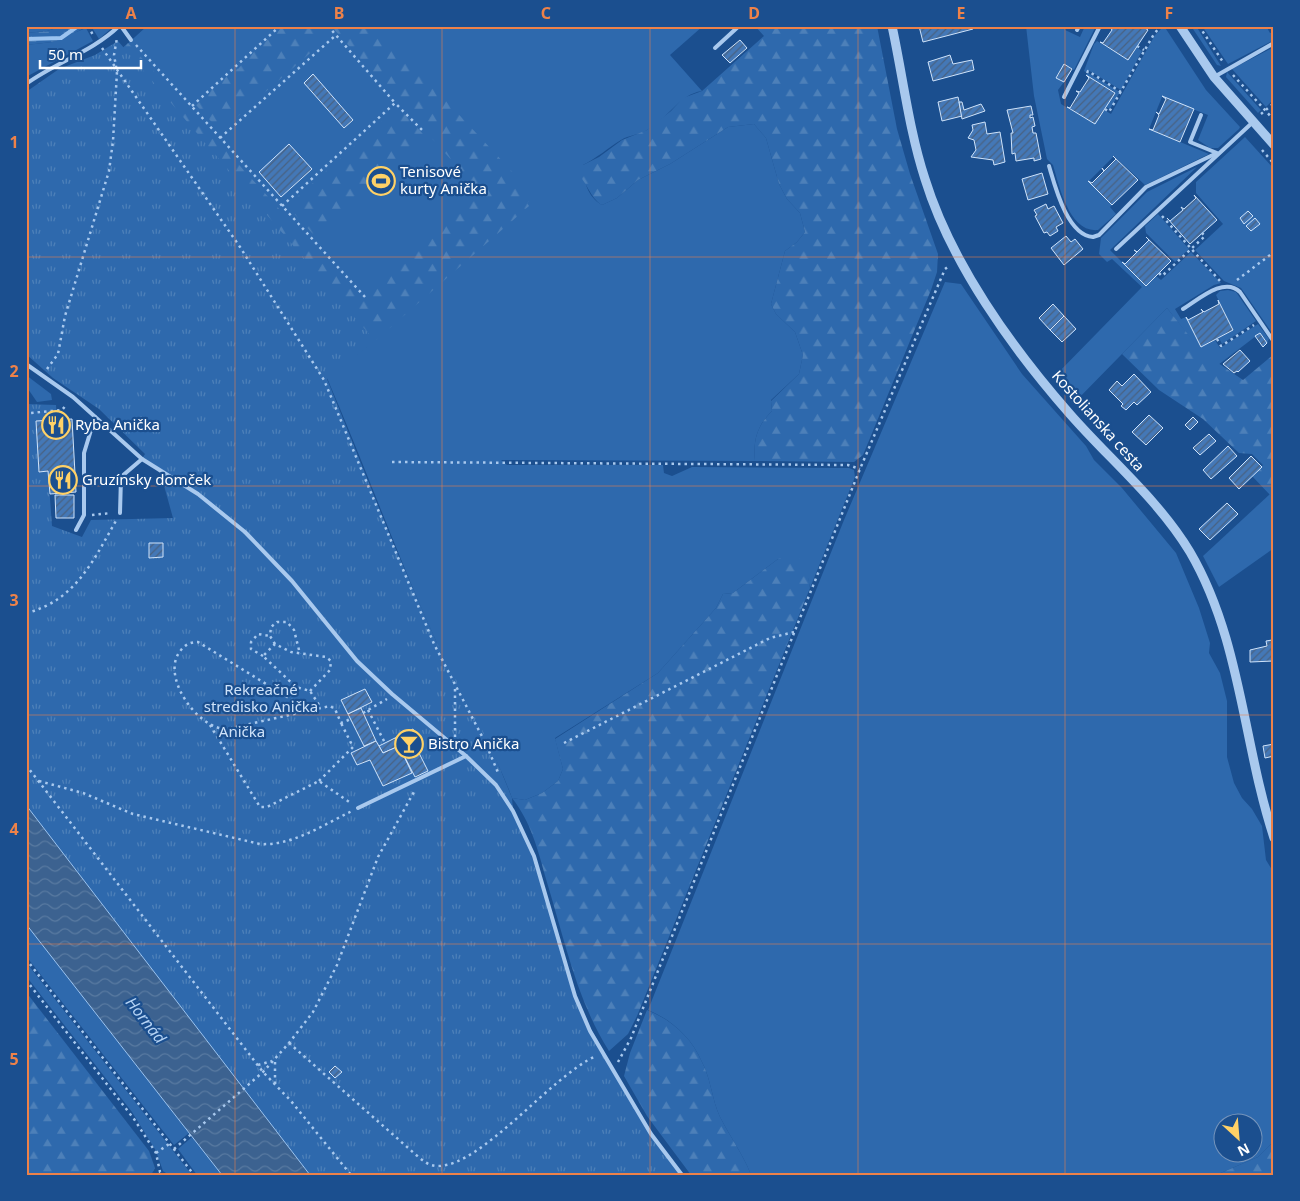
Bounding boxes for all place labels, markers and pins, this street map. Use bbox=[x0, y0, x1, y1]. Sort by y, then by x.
place label: Tenisové kurty Anička bbox=[400, 161, 487, 198]
sports icon: Tenisové kurty Anička bbox=[366, 166, 396, 196]
restaurant icon: Ryba Anička bbox=[41, 410, 71, 440]
place label: Ryba Anička bbox=[75, 414, 160, 434]
restaurant icon: Gruzínsky domček bbox=[48, 465, 78, 495]
place label: Gruzínsky domček bbox=[82, 469, 211, 489]
bar icon: Bistro Anička bbox=[394, 729, 424, 759]
place label: Bistro Anička bbox=[428, 733, 519, 753]

